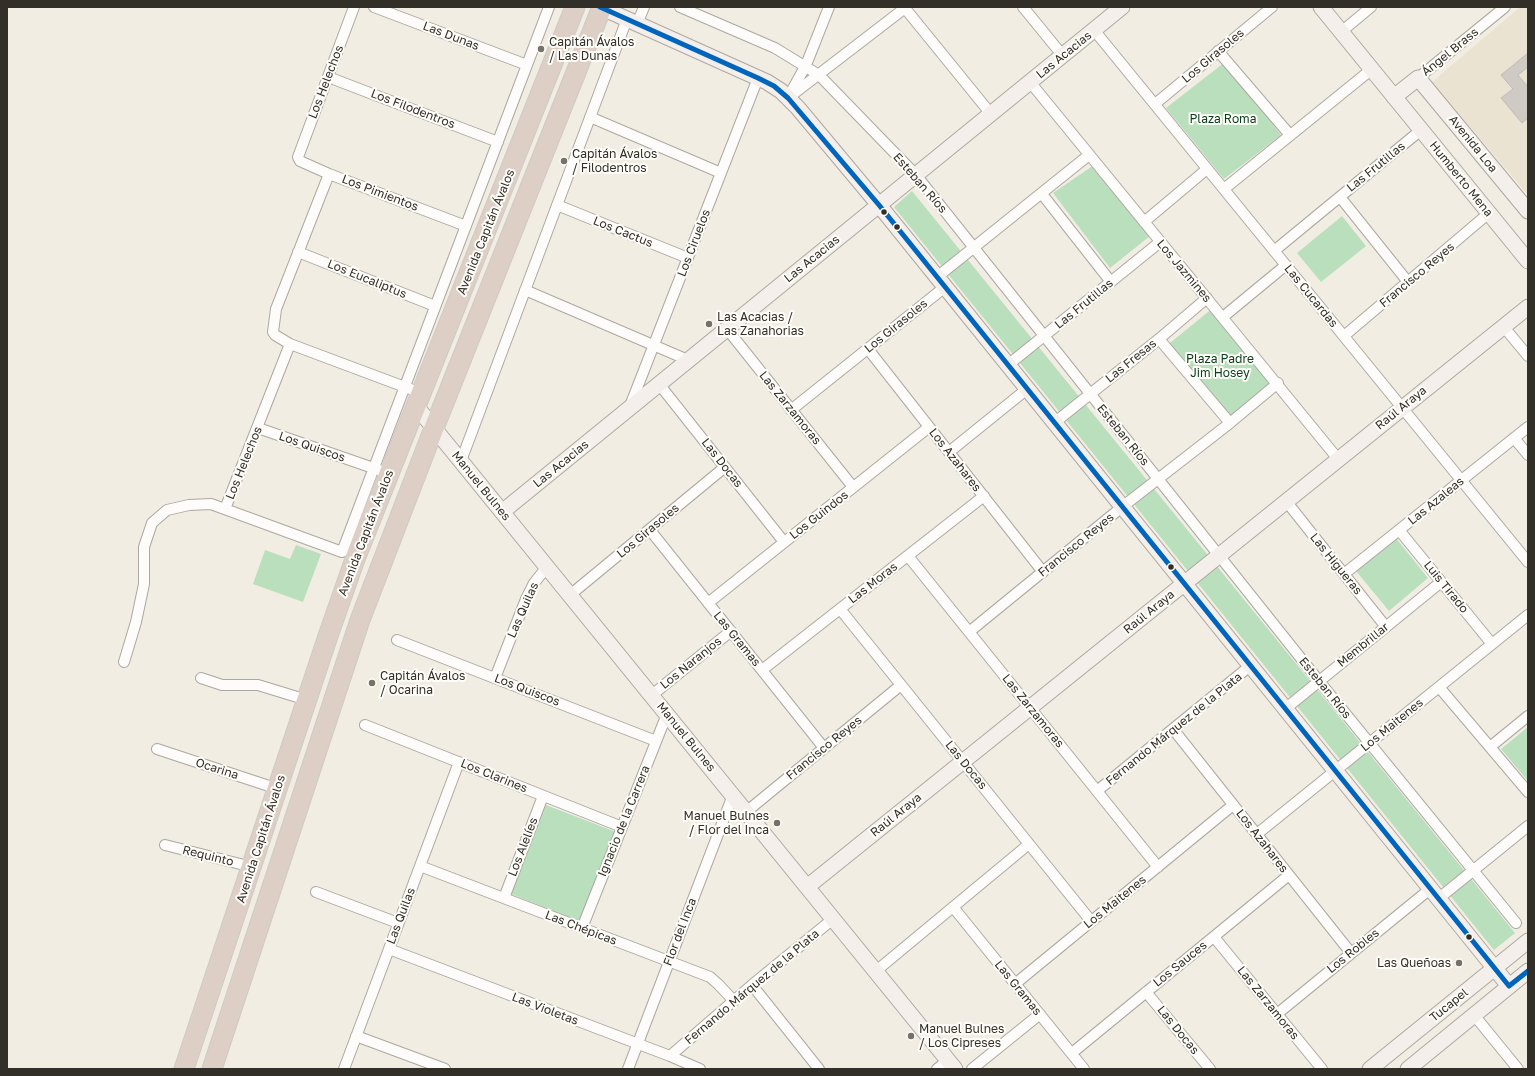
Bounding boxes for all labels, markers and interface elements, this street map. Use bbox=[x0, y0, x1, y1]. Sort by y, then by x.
street label: Las Dunas bbox=[421, 19, 481, 53]
street label: Ángel Brass bbox=[1419, 25, 1481, 79]
street label: Los Girasoles bbox=[1179, 26, 1247, 86]
street label: Las Acacias bbox=[1033, 28, 1095, 82]
place label: Capitán Ávalos / Las Dunas bbox=[549, 35, 634, 63]
street label: Los Helechos bbox=[305, 43, 347, 121]
marker: Capitán Ávalos / Las Dunas bbox=[536, 44, 546, 54]
street label: Los Filodentros bbox=[369, 86, 457, 132]
park label: Plaza Roma bbox=[1189, 112, 1257, 126]
street label: Avenida Loa bbox=[1446, 113, 1500, 175]
street label: Humberto Mena bbox=[1426, 138, 1496, 220]
street label: Las Frutillas bbox=[1344, 139, 1408, 195]
place label: Capitán Ávalos / Filodentros bbox=[572, 147, 657, 175]
street label: Esteban Ríos bbox=[890, 150, 950, 216]
marker: Capitán Ávalos / Filodentros bbox=[559, 156, 569, 166]
street label: Avenida Capitán Ávalos bbox=[454, 167, 518, 297]
street label: Los Pimientos bbox=[340, 172, 420, 214]
street label: Los Ciruelos bbox=[675, 207, 713, 279]
unlabelled marker bbox=[879, 207, 889, 217]
street label: Los Cactus bbox=[591, 213, 655, 251]
unlabelled marker bbox=[892, 222, 902, 232]
street label: Las Acacias bbox=[781, 232, 843, 286]
street label: Los Jazmines bbox=[1154, 237, 1214, 305]
street label: Francisco Reyes bbox=[1377, 240, 1457, 310]
street label: Los Eucaliptus bbox=[325, 257, 409, 301]
street label: Las Cucardas bbox=[1281, 262, 1341, 330]
street label: Las Frutillas bbox=[1052, 276, 1116, 332]
street label: Los Girasoles bbox=[862, 296, 930, 356]
place label: Las Acacias / Las Zanahorias bbox=[717, 310, 804, 338]
marker: Las Acacias / Las Zanahorias bbox=[704, 319, 714, 329]
street label: Las Fresas bbox=[1103, 336, 1159, 386]
park label: Plaza Padre Jim Hosey bbox=[1186, 352, 1254, 380]
street label: Las Zarzamoras bbox=[756, 368, 824, 448]
street label: Raúl Araya bbox=[1373, 383, 1429, 433]
street label: Esteban Ríos bbox=[1094, 401, 1152, 469]
street label: Los Helechos bbox=[223, 424, 265, 502]
street label: Los Azahares bbox=[926, 425, 984, 495]
street label: Los Quiscos bbox=[277, 429, 347, 465]
street label: Las Docas bbox=[698, 436, 746, 490]
street label: Las Acacias bbox=[530, 437, 592, 491]
street label: Manuel Bulnes bbox=[449, 448, 513, 524]
street label: Avenida Capitán Ávalos bbox=[335, 468, 397, 598]
street label: Las Azaleas bbox=[1405, 474, 1467, 528]
street label: Los Guindos bbox=[787, 488, 851, 542]
street label: Los Girasoles bbox=[614, 501, 682, 561]
street label: Francisco Reyes bbox=[1035, 510, 1117, 580]
street label: Las Higueras bbox=[1307, 530, 1365, 598]
street label: Luis Tirado bbox=[1421, 558, 1471, 616]
street label: Las Moras bbox=[846, 559, 900, 607]
unlabelled marker bbox=[1166, 562, 1176, 572]
street label: Las Quilas bbox=[504, 580, 542, 640]
street label: Raúl Araya bbox=[1121, 587, 1177, 637]
street label: Las Gramas bbox=[710, 609, 764, 669]
street label: Membrillar bbox=[1334, 620, 1392, 670]
street label: Los Naranjos bbox=[657, 634, 725, 692]
street label: Esteban Ríos bbox=[1296, 654, 1354, 722]
place label: Capitán Ávalos / Ocarina bbox=[380, 669, 465, 697]
street label: Fernando Márquez de la Plata bbox=[1103, 670, 1245, 788]
street label: Los Quiscos bbox=[492, 671, 562, 709]
street label: Las Zarzamoras bbox=[999, 671, 1067, 751]
marker: Capitán Ávalos / Ocarina bbox=[367, 678, 377, 688]
street label: Los Maitenes bbox=[1358, 695, 1426, 755]
street label: Manuel Bulnes bbox=[654, 699, 718, 775]
street label: Francisco Reyes bbox=[783, 713, 865, 783]
street label: Las Docas bbox=[942, 738, 990, 792]
street label: Ocarina bbox=[194, 755, 240, 783]
street label: Los Clarines bbox=[459, 756, 529, 796]
street label: Ignacio de la Carrera bbox=[595, 763, 653, 879]
street label: Avenida Capitán Ávalos bbox=[233, 773, 289, 905]
street label: Raúl Araya bbox=[868, 790, 924, 840]
street label: Los Azahares bbox=[1233, 806, 1291, 876]
place label: Manuel Bulnes / Flor del Inca bbox=[684, 809, 769, 837]
street label: Los Alelíes bbox=[505, 815, 541, 879]
marker: Manuel Bulnes / Flor del Inca bbox=[772, 818, 782, 828]
street label: Requinto bbox=[181, 843, 235, 869]
street label: Los Maitenes bbox=[1081, 872, 1149, 932]
street label: Las Quilas bbox=[384, 886, 418, 946]
street label: Flor del Inca bbox=[660, 896, 700, 968]
street label: Las Chépicas bbox=[543, 908, 619, 948]
street label: Los Robles bbox=[1324, 926, 1382, 976]
street label: Fernando Márquez de la Plata bbox=[682, 927, 822, 1047]
unlabelled marker bbox=[1464, 932, 1474, 942]
street label: Los Sauces bbox=[1150, 938, 1210, 990]
place label: Las Queñoas bbox=[1377, 956, 1451, 970]
street label: Las Gramas bbox=[991, 958, 1045, 1018]
marker: Las Queñoas bbox=[1454, 958, 1464, 968]
street label: Las Zarzamoras bbox=[1234, 963, 1302, 1043]
street label: Tucapel bbox=[1427, 985, 1471, 1025]
street label: Las Violetas bbox=[510, 990, 580, 1028]
street label: Las Docas bbox=[1154, 1003, 1202, 1057]
place label: Manuel Bulnes / Los Cipreses bbox=[919, 1022, 1004, 1050]
marker: Manuel Bulnes / Los Cipreses bbox=[906, 1031, 916, 1041]

